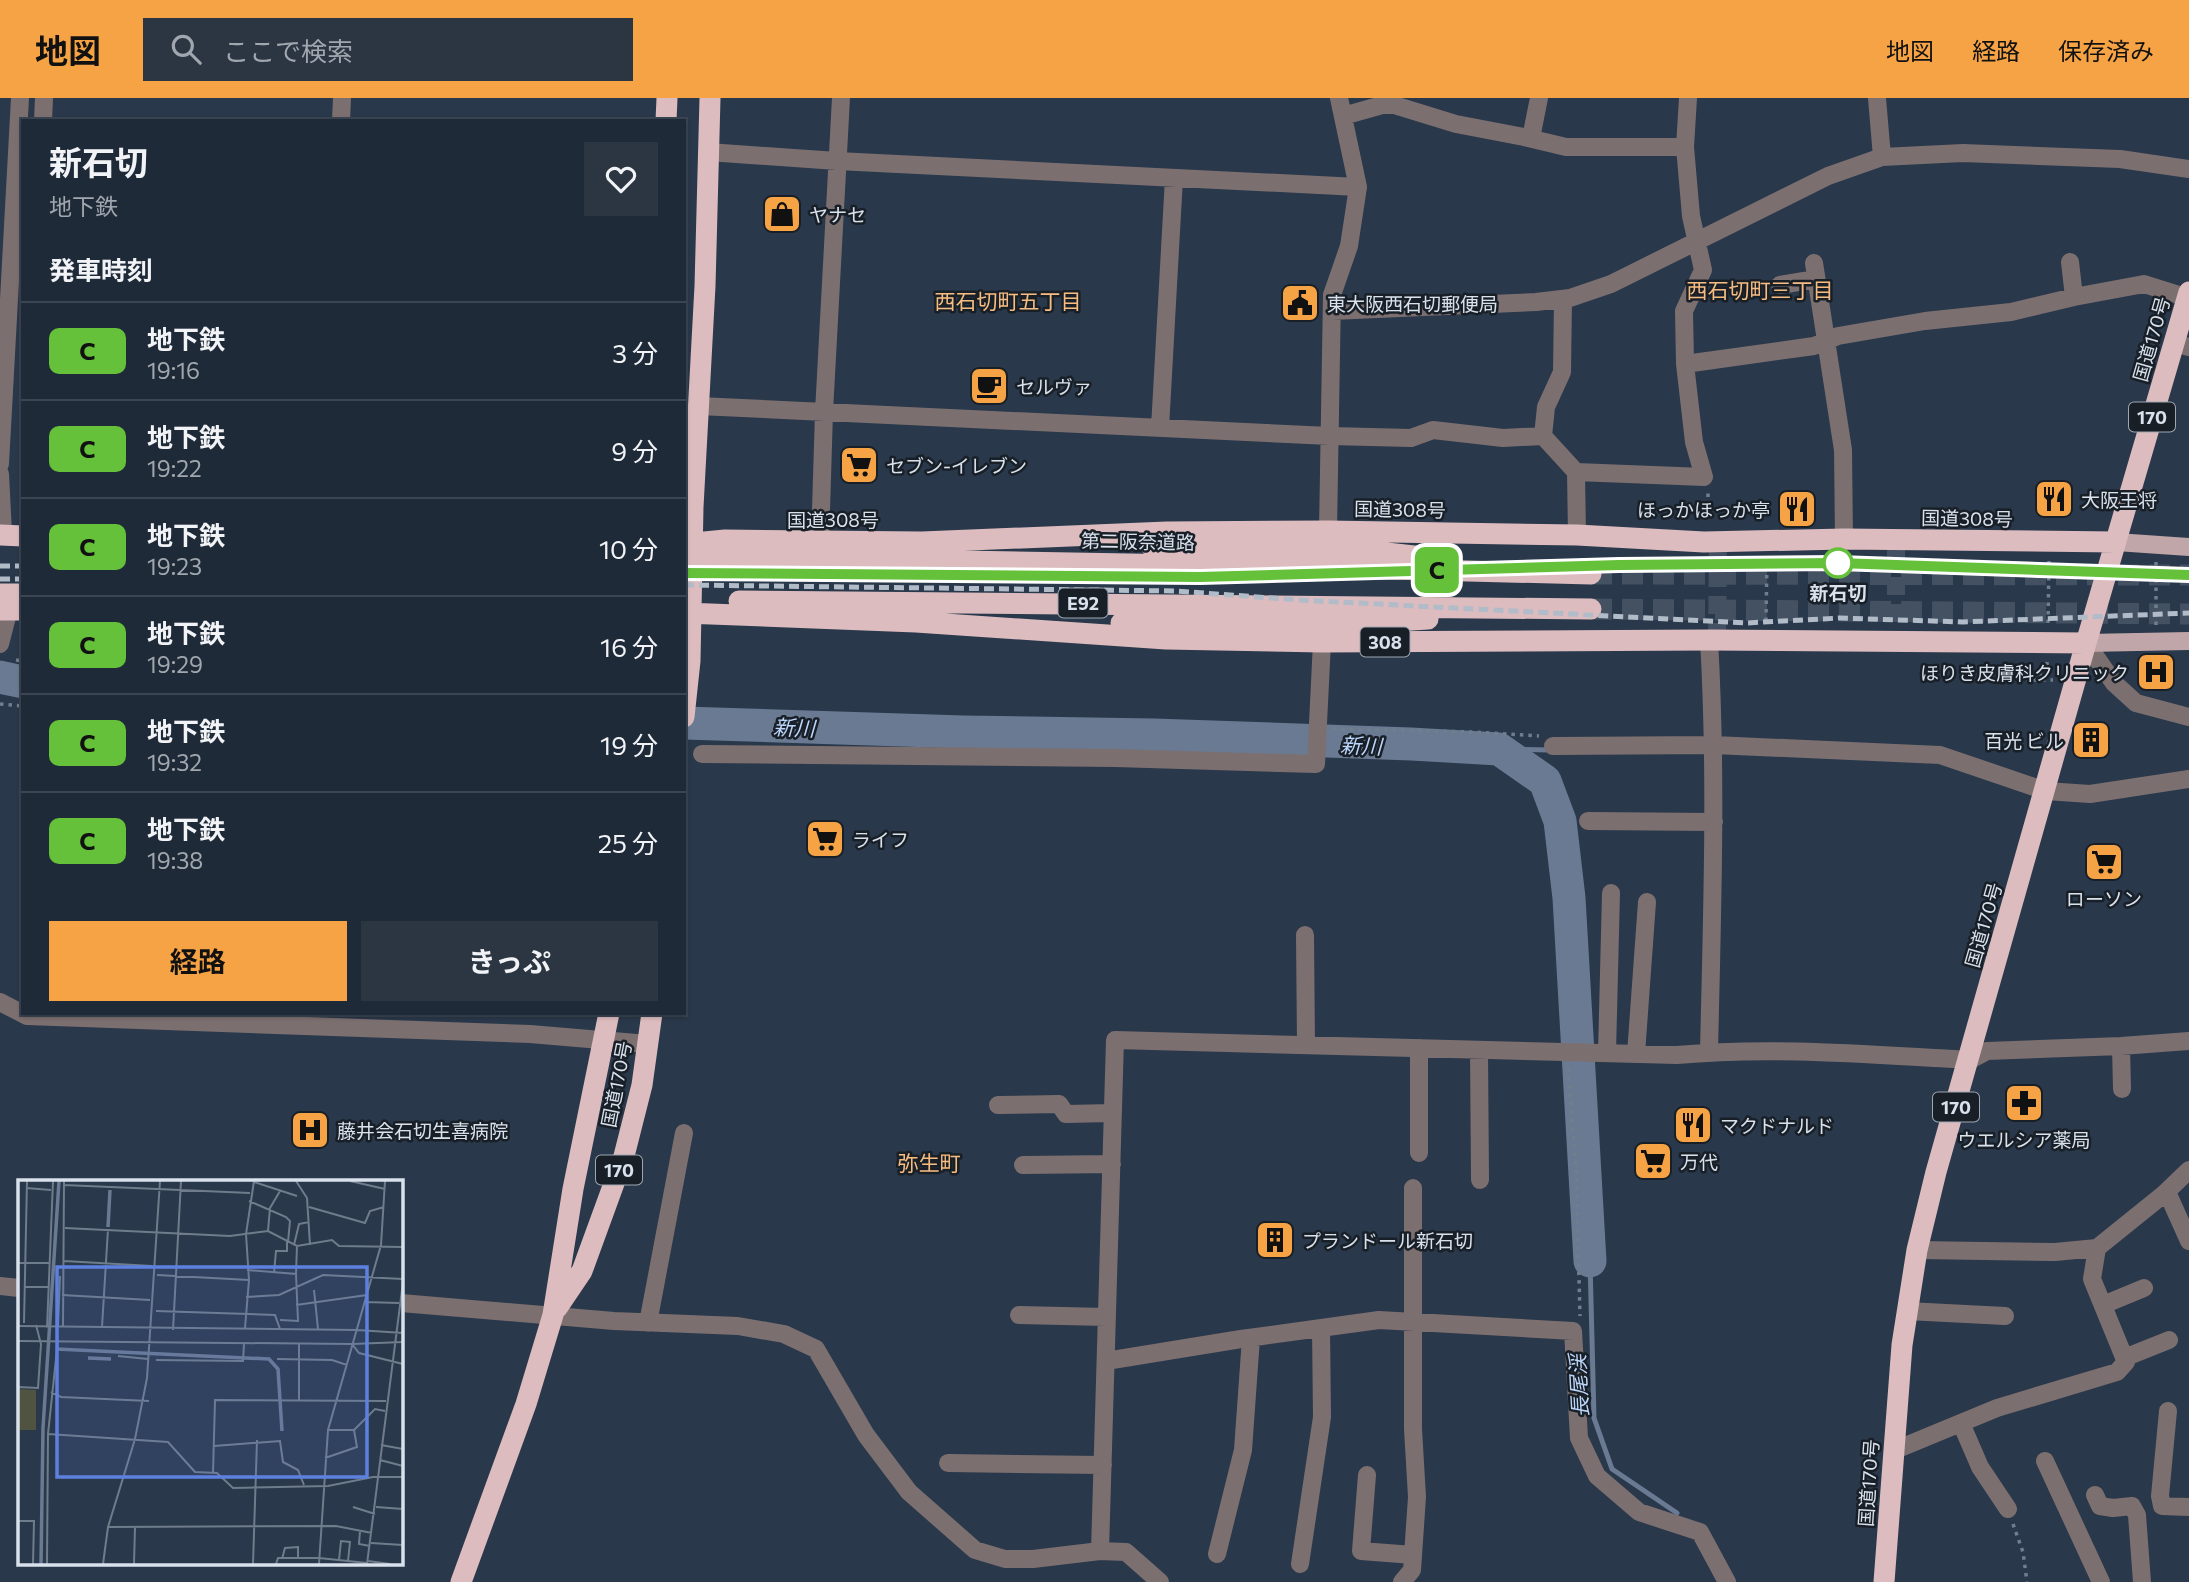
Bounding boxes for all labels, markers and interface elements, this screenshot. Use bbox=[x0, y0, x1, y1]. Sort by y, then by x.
search box bbox=[143, 18, 633, 81]
text: 地図 bbox=[35, 29, 101, 70]
icon: search bbox=[167, 30, 205, 68]
text: ここで検索 bbox=[223, 35, 353, 66]
text: 地図 bbox=[1886, 36, 1934, 65]
text: 経路 bbox=[1972, 36, 2020, 65]
text: 保存済み bbox=[2058, 36, 2154, 65]
text: 新石切 bbox=[49, 141, 148, 182]
button: heart bbox=[584, 142, 658, 216]
text: 地下鉄 bbox=[49, 192, 118, 220]
shop icon: ヤナセ bbox=[761, 193, 803, 235]
place label: ヤナセ bbox=[809, 203, 866, 226]
text: 発車時刻 bbox=[49, 254, 153, 285]
district label: 西石切町三丁目 bbox=[1687, 277, 1834, 302]
public building icon: 東大阪西石切郵便局 bbox=[1279, 282, 1321, 324]
district label: 西石切町五丁目 bbox=[935, 288, 1082, 313]
place label: 東大阪西石切郵便局 bbox=[1327, 292, 1498, 315]
street label: 国道170号 bbox=[2128, 294, 2174, 384]
text: 地下鉄 bbox=[147, 323, 225, 354]
text: C bbox=[79, 336, 96, 365]
text: 3 分 bbox=[612, 337, 658, 368]
text: 19:16 bbox=[147, 356, 200, 384]
cafe icon: セルヴァ bbox=[968, 365, 1010, 407]
place label: セルヴァ bbox=[1016, 375, 1092, 398]
road number: 170 bbox=[2129, 402, 2175, 432]
text: 地下鉄 bbox=[147, 421, 225, 452]
text: C bbox=[79, 434, 96, 463]
text: 9 分 bbox=[611, 435, 658, 466]
supermarket icon: セブン-イレブン bbox=[838, 444, 880, 486]
text: 19:22 bbox=[147, 454, 202, 482]
place label: セブン-イレブン bbox=[886, 454, 1027, 477]
restaurant icon: 大阪王将 bbox=[2033, 478, 2075, 520]
restaurant icon: ほっかほっか亭 bbox=[1776, 488, 1818, 530]
place label: 大阪王将 bbox=[2081, 488, 2157, 511]
street label: 国道308号 bbox=[1354, 497, 1446, 521]
place label: ほっかほっか亭 bbox=[1637, 498, 1770, 521]
street label: 国道308号 bbox=[1921, 506, 2013, 530]
street label: 国道308号 bbox=[787, 508, 879, 531]
text: 地下鉄 bbox=[147, 519, 225, 550]
street label: 第二阪奈道路 bbox=[1081, 529, 1195, 553]
text: C bbox=[79, 532, 96, 561]
text: 10 分 bbox=[599, 533, 658, 564]
line badge: C bbox=[1414, 547, 1460, 593]
marker: 新石切 bbox=[1823, 548, 1853, 578]
text: 19:23 bbox=[147, 552, 202, 580]
text: C bbox=[1429, 555, 1445, 584]
place label: 新石切 bbox=[1809, 581, 1867, 604]
road number: E92 bbox=[1058, 588, 1108, 618]
text: 地下鉄 bbox=[147, 617, 225, 648]
road number: 308 bbox=[1360, 628, 1410, 656]
text: C bbox=[79, 630, 96, 659]
text: 16 分 bbox=[600, 631, 658, 662]
text: 19:29 bbox=[147, 650, 203, 678]
hospital icon: ほりき皮膚科クリニック bbox=[2135, 651, 2177, 693]
place label: ほりき皮膚科クリニック bbox=[1920, 661, 2129, 684]
water label: 新川 bbox=[773, 714, 817, 740]
text: 地下鉄 bbox=[147, 715, 225, 746]
building icon: 百光 ビル bbox=[2070, 719, 2112, 761]
text: C bbox=[79, 728, 96, 757]
text: 19 分 bbox=[600, 729, 658, 760]
place label: 百光 ビル bbox=[1984, 729, 2064, 752]
water label: 新川 bbox=[1340, 732, 1384, 758]
text: 19:32 bbox=[147, 748, 202, 776]
text: 地下鉄 bbox=[147, 813, 225, 844]
supermarket icon: ライフ bbox=[804, 818, 846, 860]
text: C bbox=[79, 826, 96, 855]
text: 25 分 bbox=[598, 827, 658, 858]
place label: ライフ bbox=[852, 828, 909, 851]
supermarket icon: ローソン bbox=[2083, 841, 2125, 883]
text: 19:38 bbox=[147, 846, 203, 874]
street label: 国道170号 bbox=[1960, 880, 2006, 970]
place label: ローソン bbox=[2066, 887, 2142, 910]
button: 経路 bbox=[49, 921, 347, 1001]
button: きっぷ bbox=[361, 921, 658, 1001]
street label: 国道170号 bbox=[596, 1039, 636, 1129]
pharmacy icon: ウエルシア薬局 bbox=[2003, 1082, 2045, 1124]
road number: 170 bbox=[1933, 1092, 1979, 1122]
restaurant icon: マクドナルド bbox=[1672, 1104, 1714, 1146]
hospital icon: 藤井会石切生喜病院 bbox=[289, 1109, 331, 1151]
place label: マクドナルド bbox=[1720, 1114, 1834, 1137]
place label: 藤井会石切生喜病院 bbox=[337, 1119, 508, 1142]
place label: ウエルシア薬局 bbox=[1957, 1128, 2091, 1151]
supermarket icon: 万代 bbox=[1632, 1140, 1674, 1182]
district label: 弥生町 bbox=[898, 1150, 961, 1175]
place label: 万代 bbox=[1680, 1150, 1718, 1173]
road number: 170 bbox=[596, 1156, 642, 1184]
inset map bbox=[18, 1180, 402, 1564]
building icon: プランドール新石切 bbox=[1254, 1219, 1296, 1261]
place label: プランドール新石切 bbox=[1302, 1229, 1473, 1252]
water label: 長尾渓 bbox=[1564, 1351, 1592, 1418]
street label: 国道170号 bbox=[1853, 1439, 1883, 1527]

